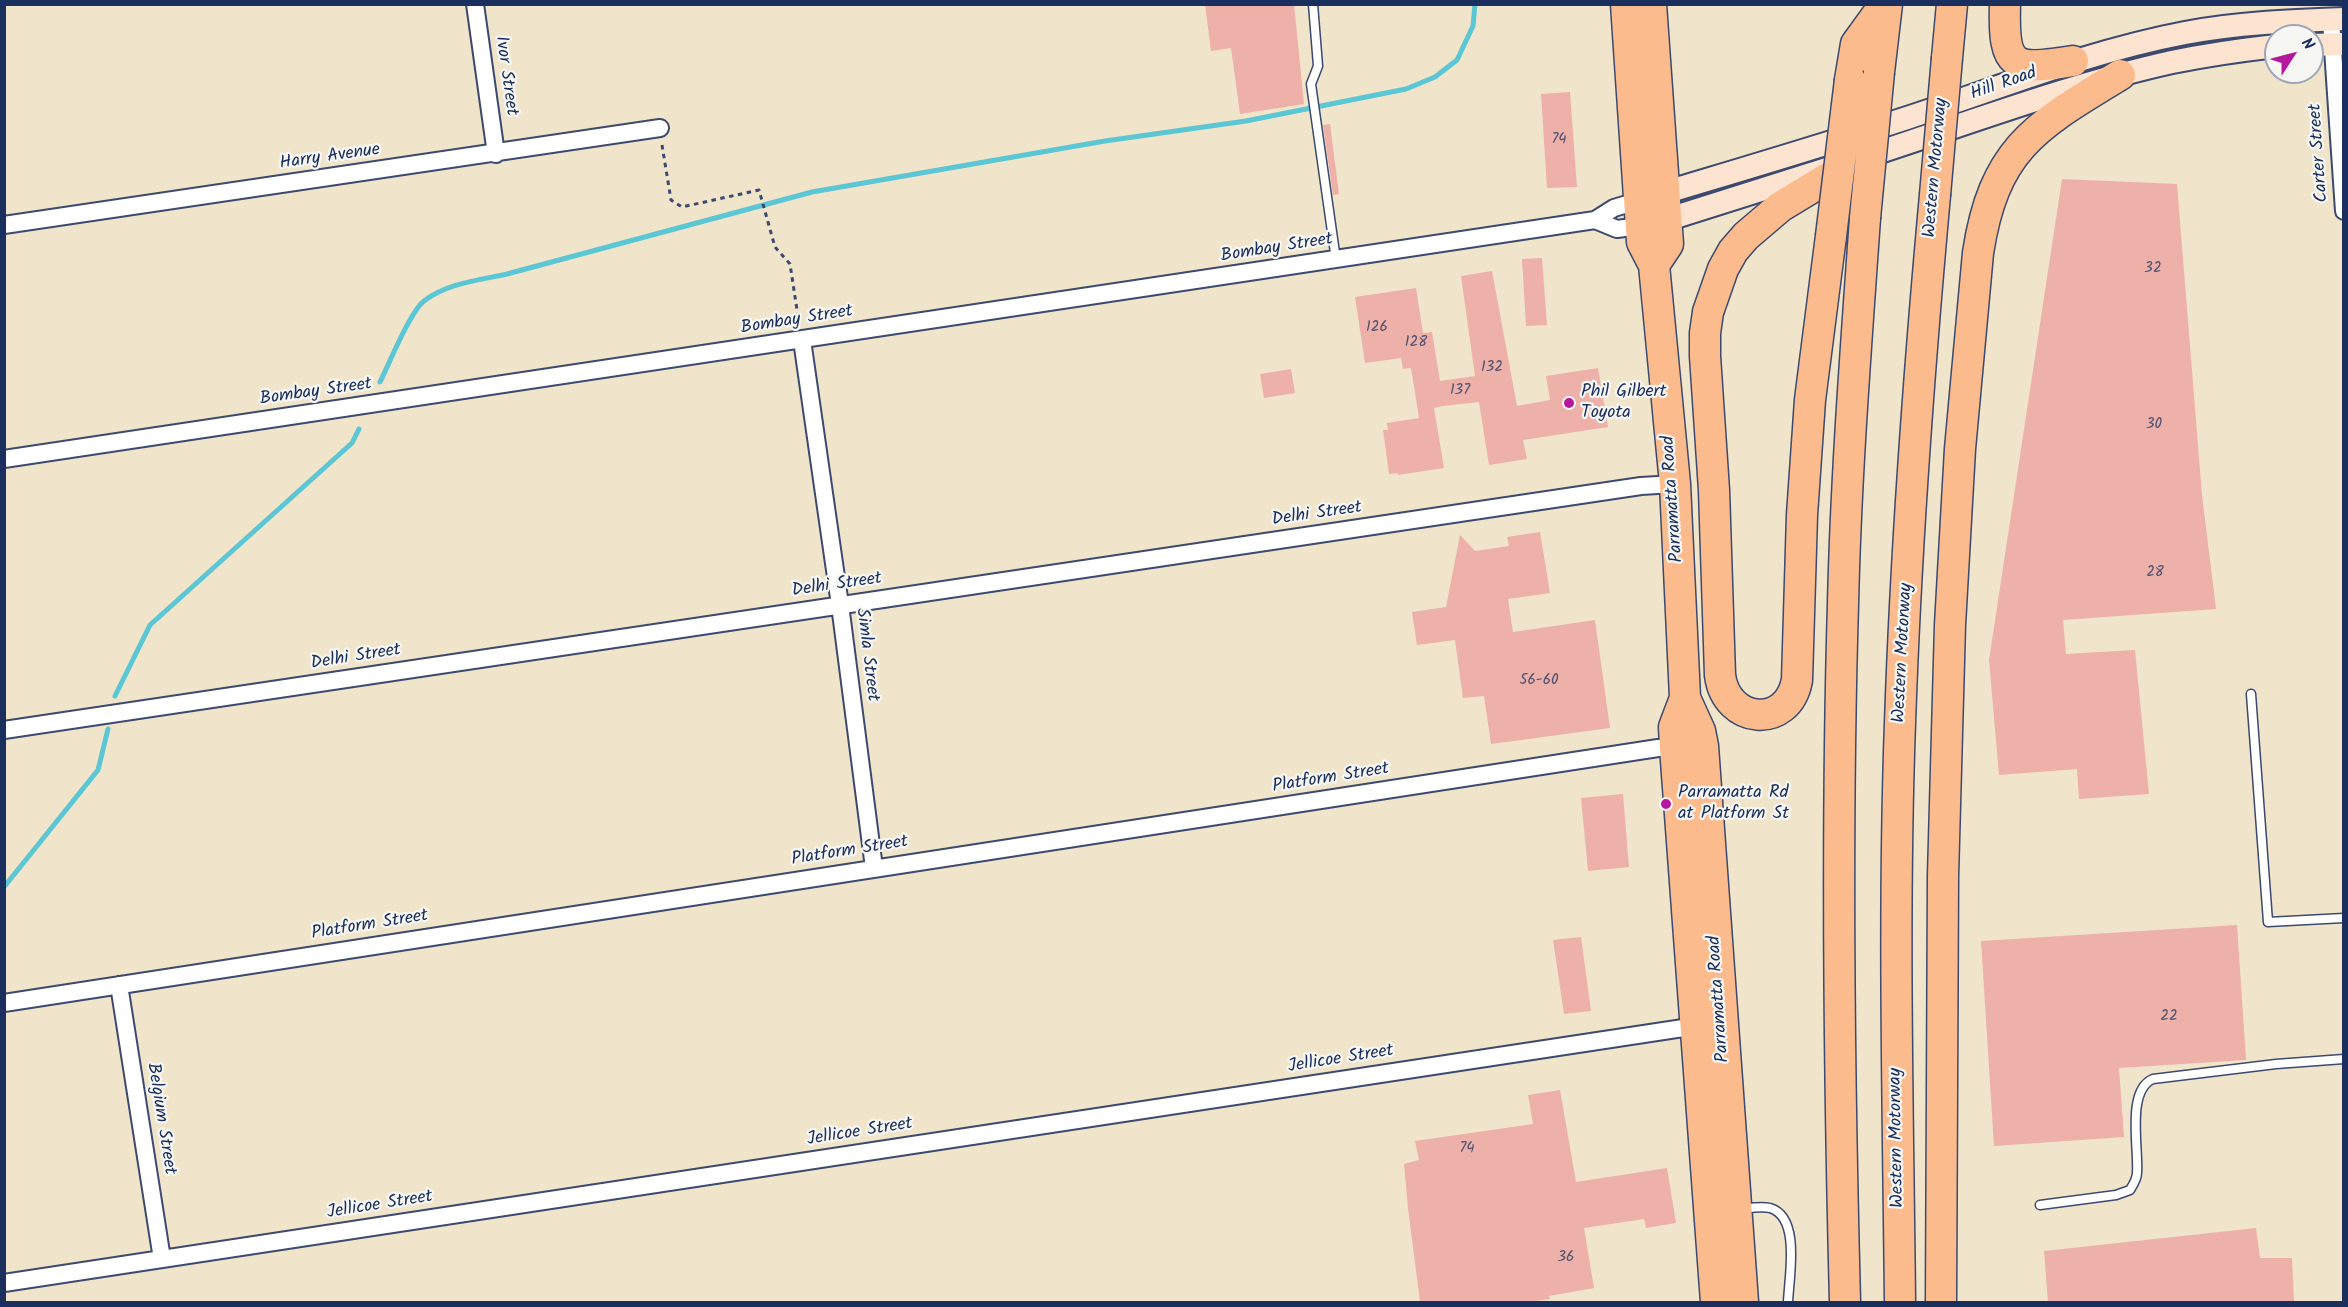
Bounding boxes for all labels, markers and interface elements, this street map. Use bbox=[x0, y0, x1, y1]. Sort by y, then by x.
north arrow bbox=[2264, 24, 2324, 84]
text: N bbox=[2294, 33, 2320, 56]
street label: Ivor Street bbox=[489, 35, 521, 117]
street label: Hill Road bbox=[1968, 64, 2040, 106]
street label: Western Motorway bbox=[1920, 97, 1954, 239]
street label: Carter Street bbox=[2306, 103, 2334, 203]
house number: 74 bbox=[1551, 131, 1567, 149]
street label: Harry Avenue bbox=[278, 140, 382, 176]
street label: Bombay Street bbox=[1219, 229, 1335, 269]
house number: 32 bbox=[2144, 260, 2162, 278]
street label: Bombay Street bbox=[739, 301, 855, 341]
house number: 126 bbox=[1366, 319, 1388, 337]
house number: 128 bbox=[1405, 334, 1427, 352]
house number: 132 bbox=[1481, 359, 1503, 377]
street label: Bombay Street bbox=[258, 374, 374, 412]
house number: 137 bbox=[1450, 382, 1470, 400]
place label: Phil Gilbert Toyota bbox=[1581, 382, 1666, 424]
marker: Phil Gilbert Toyota bbox=[1562, 396, 1576, 410]
house number: 30 bbox=[2146, 416, 2162, 434]
street label: Parramatta Road bbox=[1659, 435, 1689, 563]
street label: Delhi Street bbox=[1270, 498, 1364, 532]
house number: 28 bbox=[2146, 564, 2164, 582]
street label: Delhi Street bbox=[790, 569, 884, 603]
street label: Western Motorway bbox=[1890, 582, 1918, 724]
street label: Simla Street bbox=[850, 607, 882, 703]
street label: Delhi Street bbox=[309, 640, 403, 676]
house number: 56-60 bbox=[1519, 672, 1559, 690]
street label: Platform Street bbox=[1271, 759, 1391, 799]
place label: Parramatta Rd at Platform St bbox=[1678, 783, 1789, 826]
marker: Parramatta Rd at Platform St bbox=[1659, 797, 1673, 811]
street label: Platform Street bbox=[790, 832, 910, 872]
street label: Platform Street bbox=[310, 906, 430, 946]
street label: Parramatta Road bbox=[1705, 935, 1735, 1063]
house number: 22 bbox=[2160, 1008, 2178, 1026]
street label: Jellicoe Street bbox=[1287, 1041, 1395, 1079]
street label: Belgium Street bbox=[141, 1062, 179, 1176]
street label: Western Motorway bbox=[1886, 1068, 1910, 1208]
street label: Jellicoe Street bbox=[806, 1114, 914, 1152]
house number: 74 bbox=[1459, 1140, 1475, 1158]
street label: Jellicoe Street bbox=[326, 1187, 434, 1225]
house number: 36 bbox=[1558, 1249, 1574, 1267]

